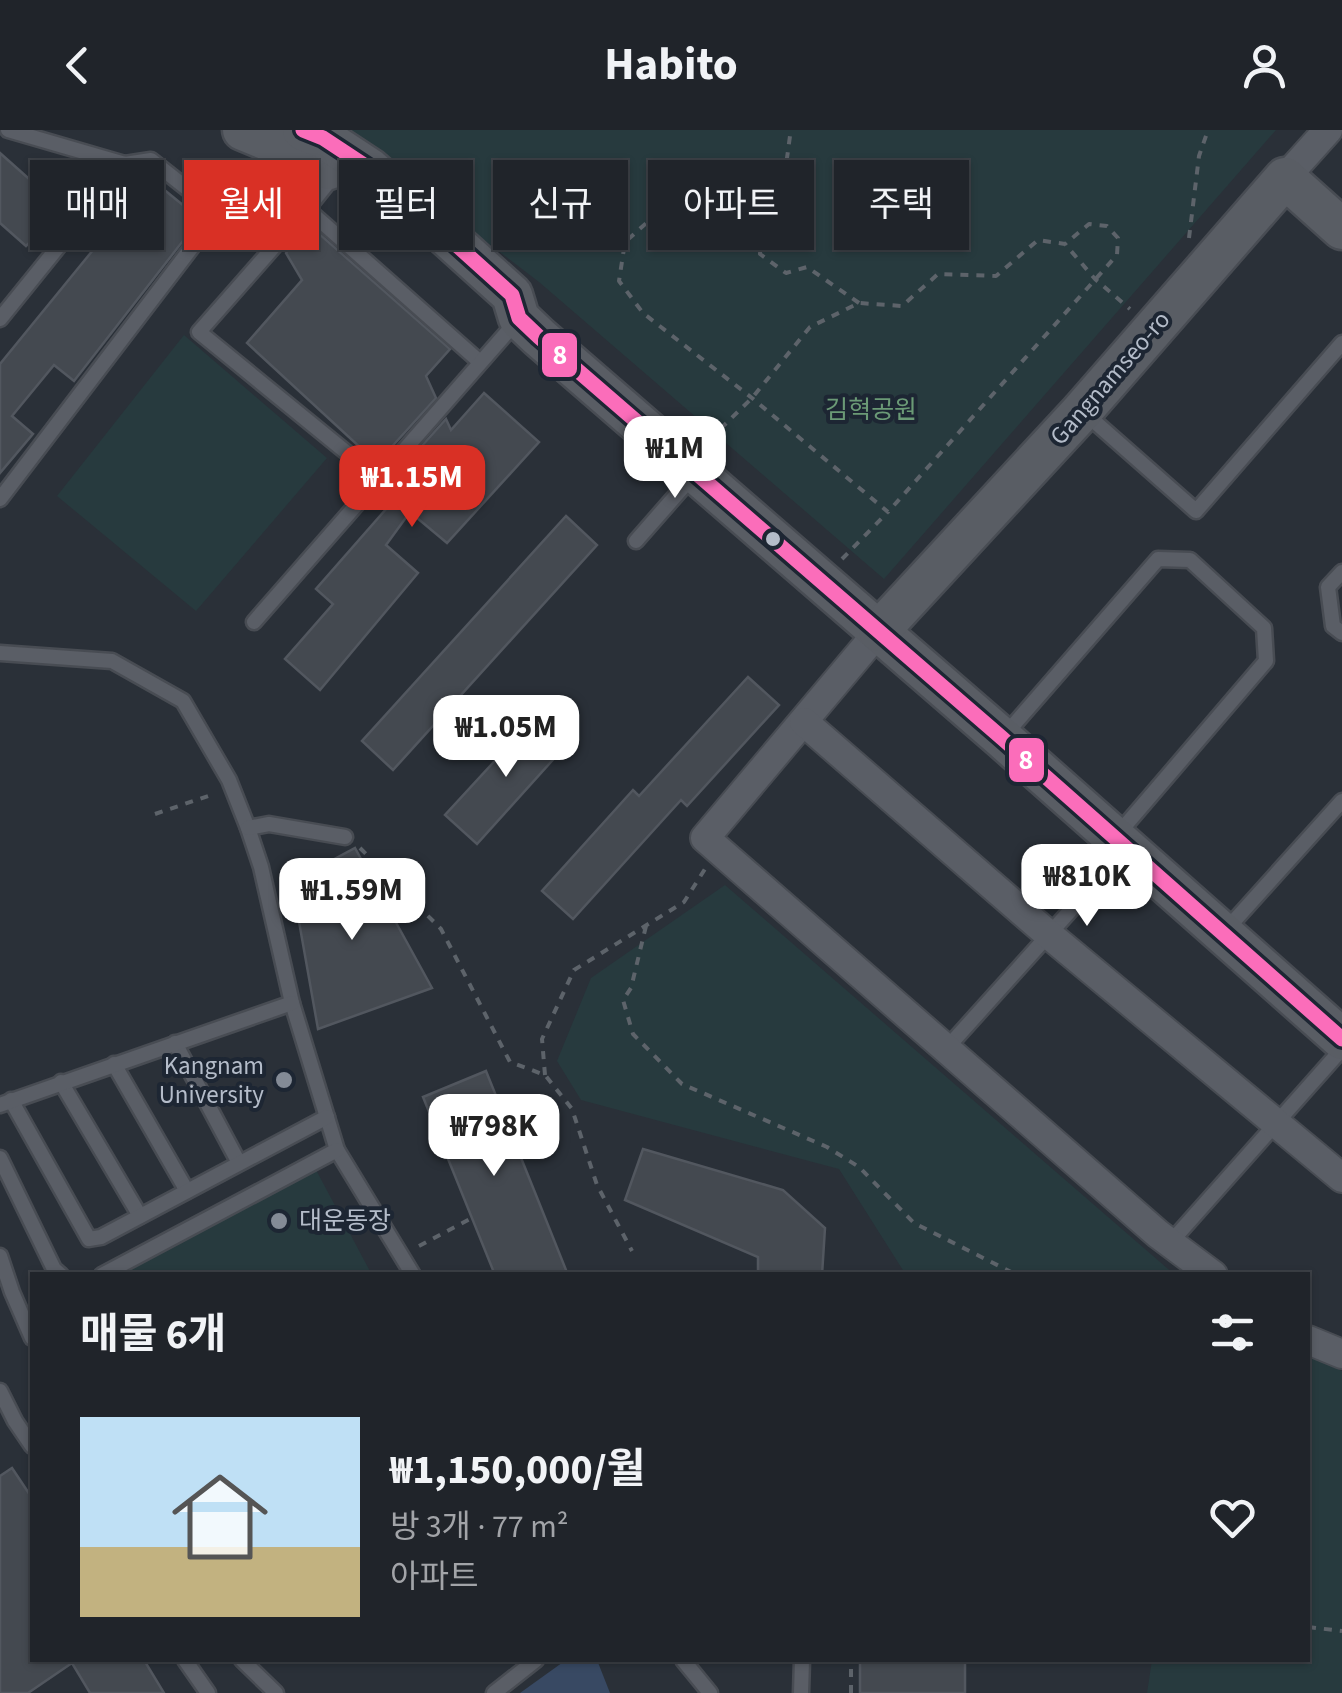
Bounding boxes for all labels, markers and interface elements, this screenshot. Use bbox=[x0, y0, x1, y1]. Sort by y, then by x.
text: Habito bbox=[604, 33, 738, 97]
icon: back bbox=[50, 38, 105, 93]
icon: person bbox=[1237, 38, 1292, 93]
chip: 매매 bbox=[30, 160, 164, 250]
chip: 월세 bbox=[184, 160, 319, 250]
chip: 필터 bbox=[339, 160, 473, 250]
chip: 신규 bbox=[493, 160, 628, 250]
chip: 아파트 bbox=[648, 160, 814, 250]
chip: 주택 bbox=[834, 160, 969, 250]
street label: Gangnamseo-ro bbox=[1041, 303, 1179, 453]
line badge: 8 bbox=[540, 331, 579, 379]
text: 8 bbox=[553, 335, 567, 375]
park label: 김혁공원 bbox=[825, 392, 917, 428]
pin: ₩1M bbox=[627, 416, 723, 501]
text: ₩1M bbox=[646, 425, 704, 471]
pin: ₩1.15M bbox=[331, 445, 493, 530]
text: ₩1.15M bbox=[361, 454, 463, 500]
unlabelled marker bbox=[763, 529, 783, 549]
pin: ₩1.05M bbox=[425, 695, 587, 780]
text: ₩1.05M bbox=[455, 704, 557, 750]
line badge: 8 bbox=[1007, 736, 1046, 784]
text: 8 bbox=[1019, 740, 1033, 780]
pin: ₩810K bbox=[1017, 844, 1157, 929]
text: ₩810K bbox=[1043, 853, 1131, 899]
pin: ₩1.59M bbox=[271, 858, 433, 943]
text: ₩1.59M bbox=[301, 867, 403, 913]
place label: Kangnam University bbox=[159, 1048, 264, 1113]
marker: Kangnam University bbox=[273, 1069, 295, 1091]
pin: ₩798K bbox=[424, 1094, 564, 1179]
text: ₩798K bbox=[450, 1103, 538, 1149]
place label: 대운동장 bbox=[299, 1203, 391, 1239]
marker: 대운동장 bbox=[268, 1210, 290, 1232]
text: 매물 6개 bbox=[80, 1305, 227, 1365]
icon: filters bbox=[1205, 1305, 1260, 1360]
text: ₩1,150,000/월 bbox=[390, 1440, 646, 1500]
icon: home bbox=[160, 1457, 280, 1577]
icon: heart bbox=[1205, 1490, 1260, 1545]
text: 방 3개 · 77 m² bbox=[390, 1504, 568, 1550]
text: 아파트 bbox=[390, 1554, 478, 1600]

